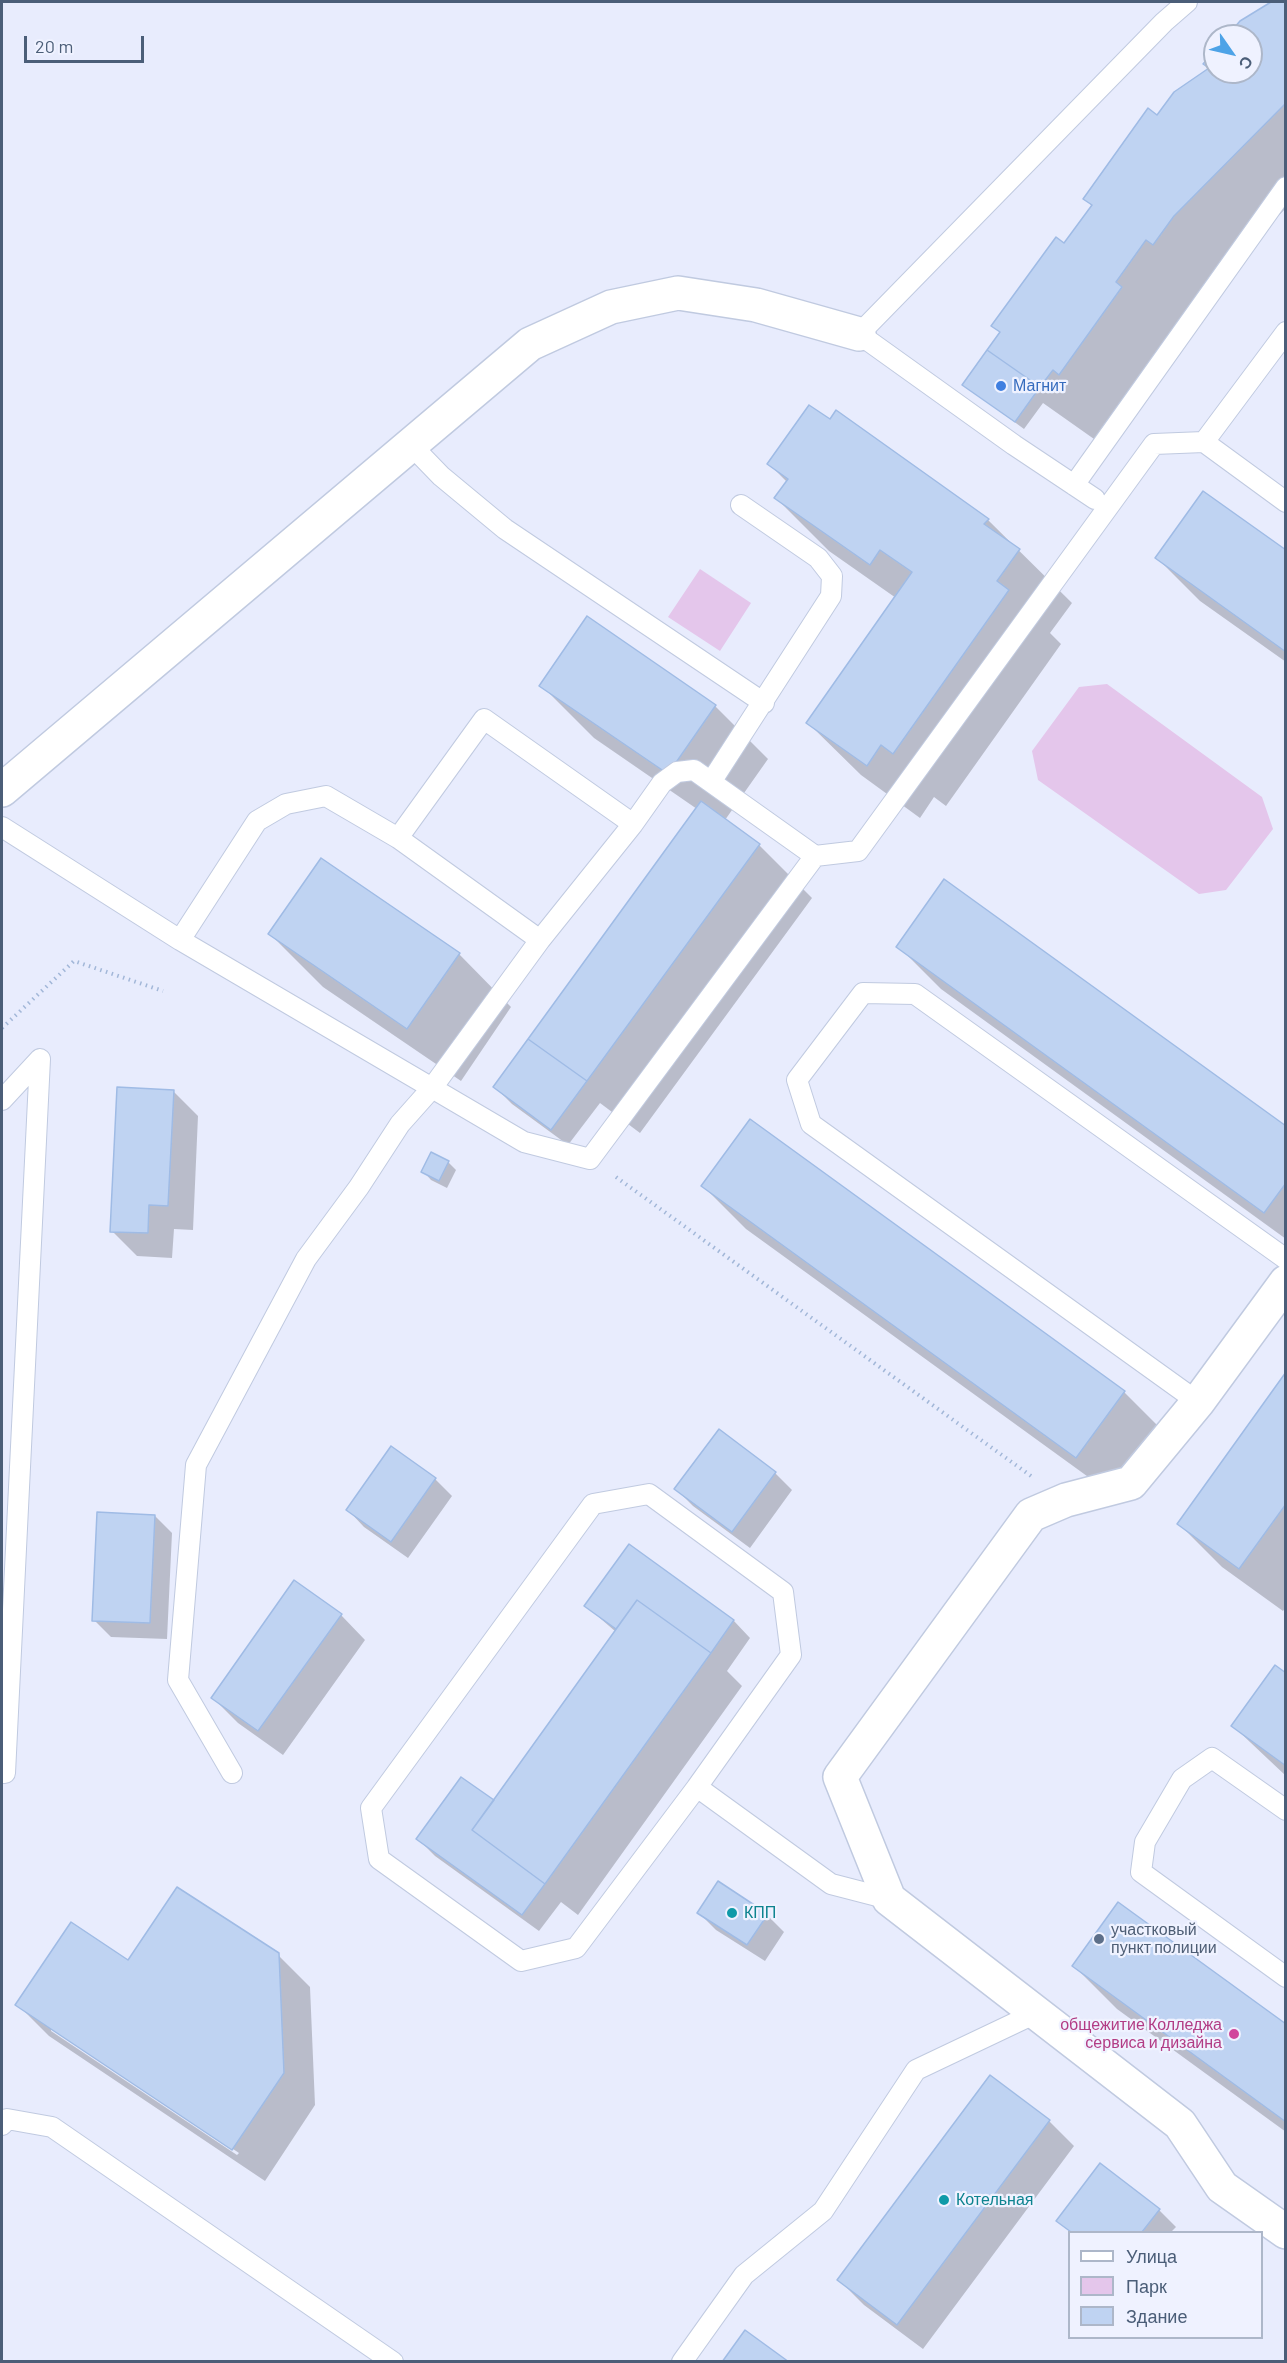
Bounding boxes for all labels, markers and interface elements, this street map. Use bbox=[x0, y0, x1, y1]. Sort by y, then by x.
scale bar bbox=[27, 24, 147, 62]
north arrow bbox=[1203, 24, 1263, 84]
text: 20 m bbox=[35, 35, 73, 57]
text: С bbox=[1236, 53, 1258, 73]
place label: Магнит bbox=[1013, 376, 1066, 396]
marker: Магнит bbox=[994, 379, 1008, 393]
place label: КПП bbox=[744, 1903, 776, 1923]
marker: КПП bbox=[725, 1906, 739, 1920]
place label: участковый пункт полиции bbox=[1111, 1920, 1217, 1958]
marker: участковый пункт полиции bbox=[1092, 1932, 1106, 1946]
place label: общежитие Колледжа сервиса и дизайна bbox=[1060, 2015, 1222, 2053]
marker: общежитие Колледжа сервиса и дизайна bbox=[1227, 2027, 1241, 2041]
place label: Котельная bbox=[956, 2190, 1033, 2210]
marker: Котельная bbox=[937, 2193, 951, 2207]
legend bbox=[1068, 2231, 1263, 2339]
text: Улица bbox=[1126, 2245, 1177, 2267]
text: Парк bbox=[1126, 2275, 1167, 2297]
text: Здание bbox=[1126, 2305, 1187, 2327]

